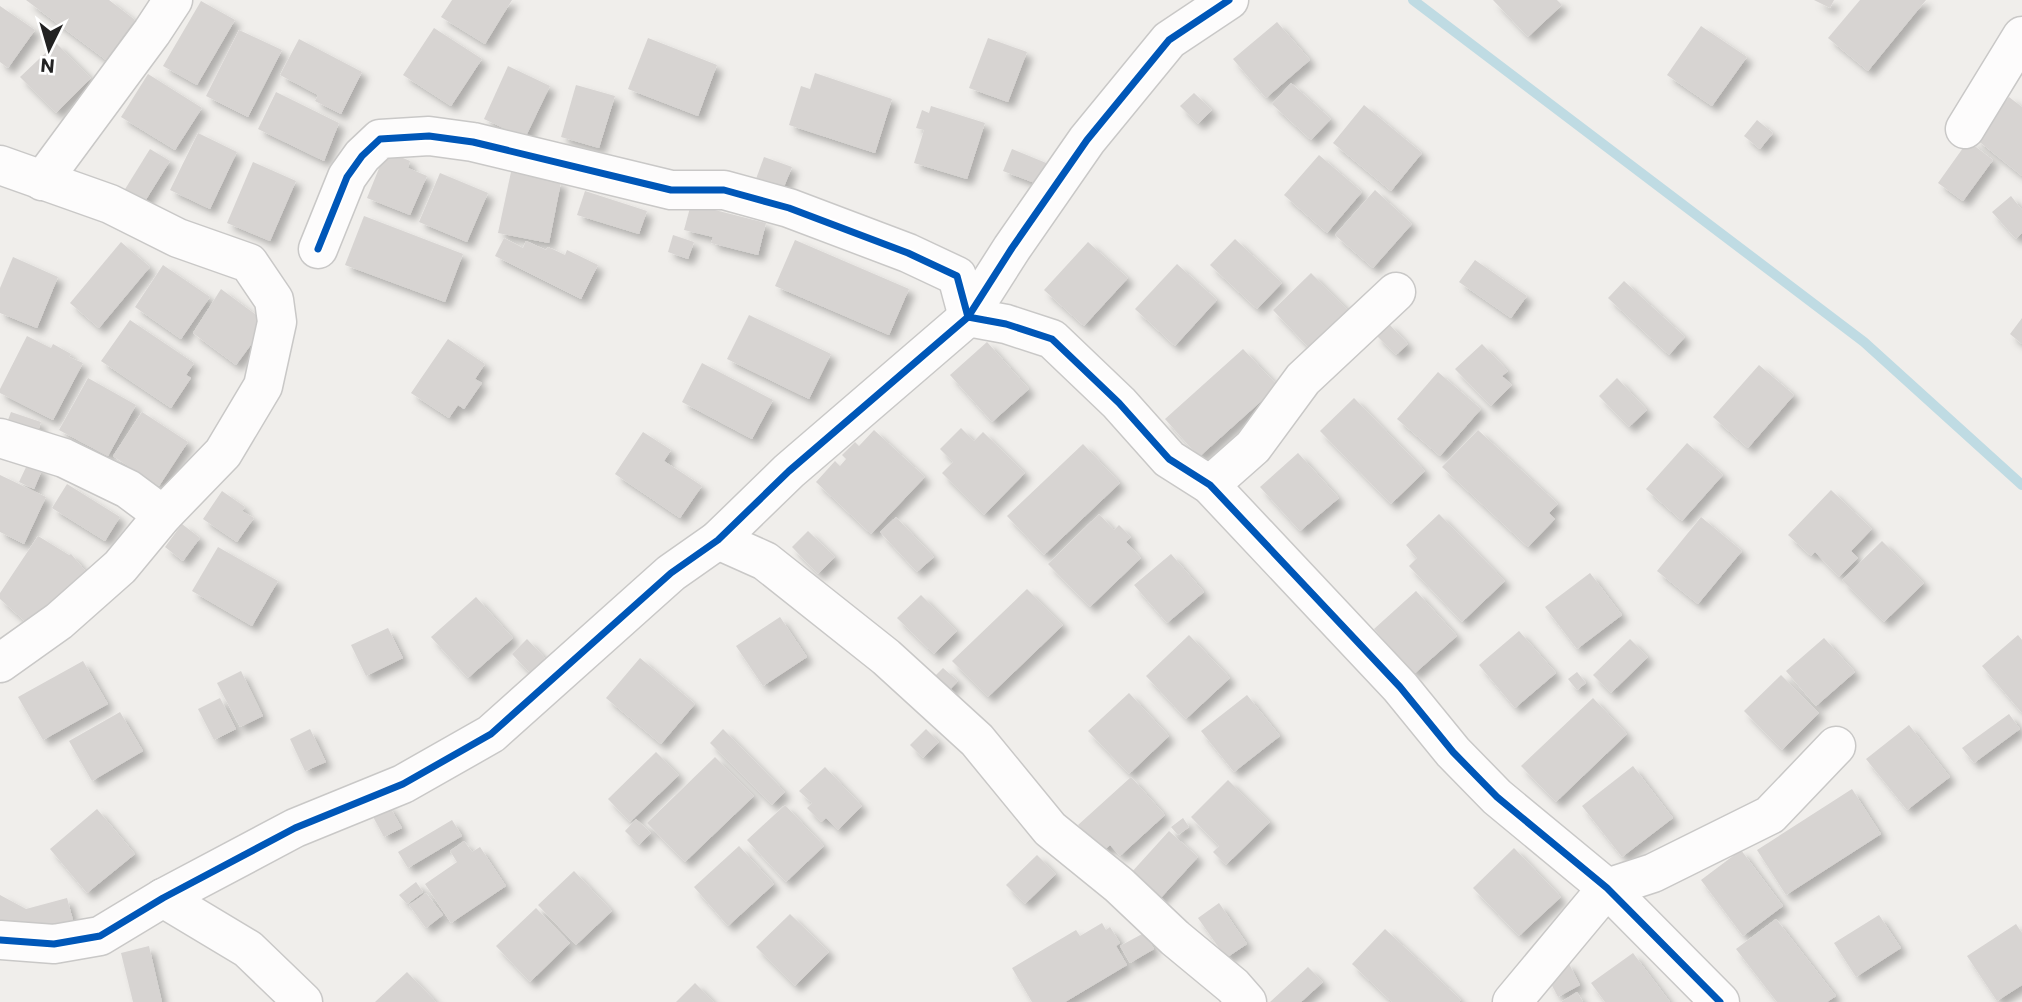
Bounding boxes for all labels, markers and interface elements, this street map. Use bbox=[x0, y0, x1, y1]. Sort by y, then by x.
north arrow bbox=[14, 14, 84, 84]
text: N bbox=[39, 54, 56, 79]

